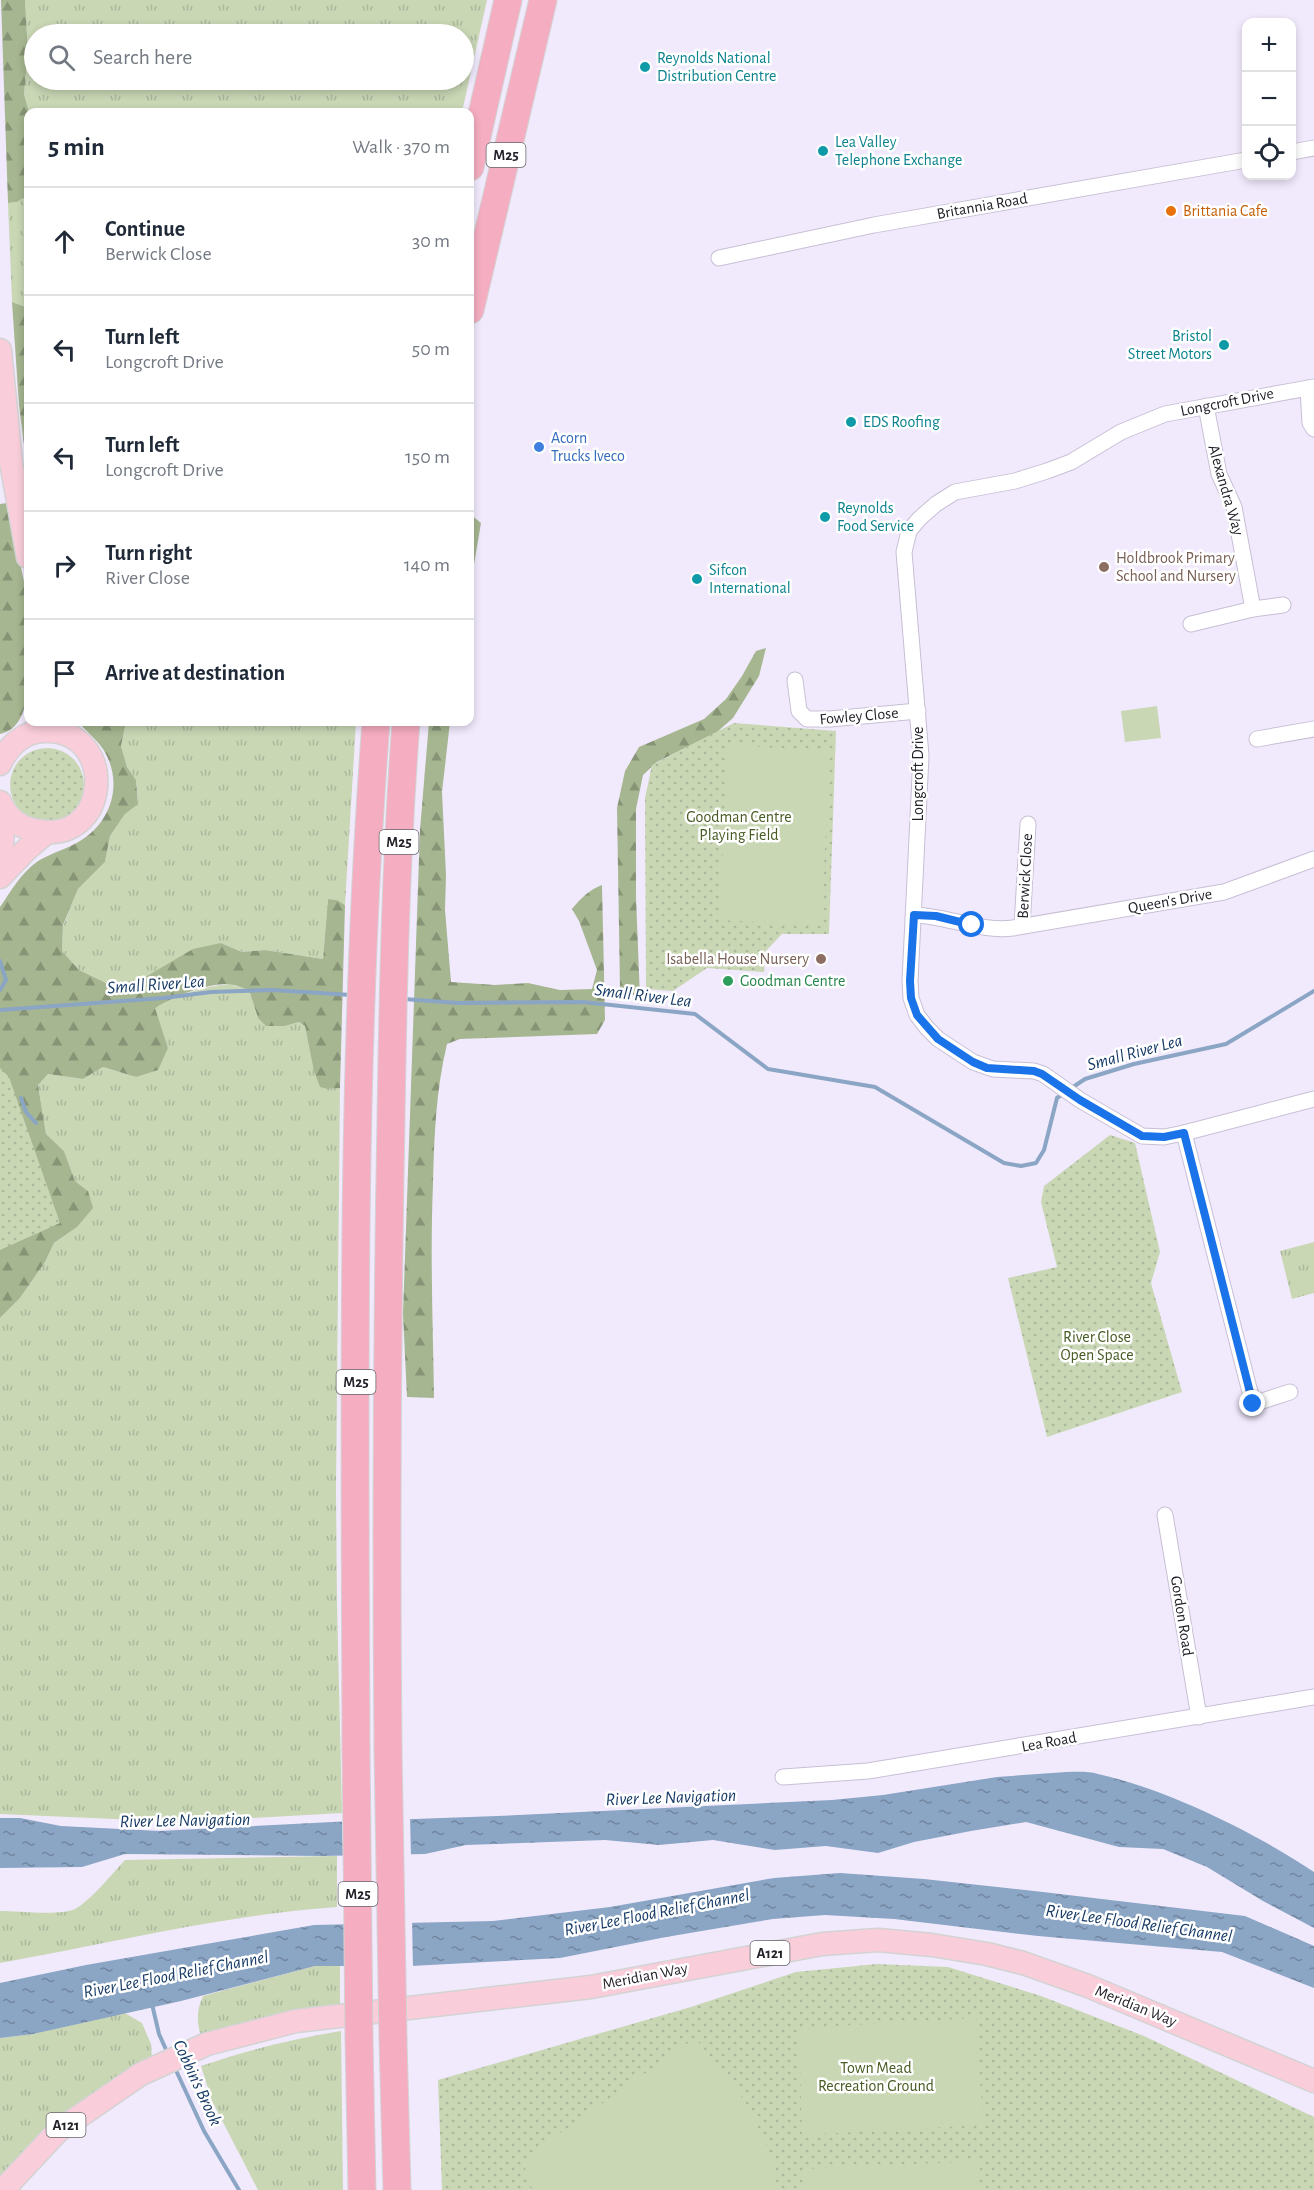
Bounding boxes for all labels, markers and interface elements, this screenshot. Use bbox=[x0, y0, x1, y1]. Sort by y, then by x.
map controls bbox=[1242, 18, 1296, 180]
button: + bbox=[1242, 18, 1296, 72]
search box bbox=[24, 24, 474, 90]
icon: search bbox=[45, 41, 78, 74]
text: Search here bbox=[93, 46, 192, 68]
place label: Reynolds National Distribution Centre bbox=[657, 50, 777, 84]
marker: Reynolds National Distribution Centre bbox=[638, 60, 652, 74]
button: − bbox=[1242, 72, 1296, 126]
button: locate bbox=[1242, 126, 1296, 180]
text: 5 min bbox=[48, 134, 105, 160]
place label: Lea Valley Telephone Exchange bbox=[835, 134, 962, 168]
text: Walk · 370 m bbox=[352, 137, 450, 157]
road number: M25 bbox=[486, 143, 526, 167]
marker: Lea Valley Telephone Exchange bbox=[816, 144, 830, 158]
street label: Britannia Road bbox=[935, 190, 1029, 222]
place label: Brittania Cafe bbox=[1183, 203, 1268, 219]
marker: Brittania Cafe bbox=[1164, 204, 1178, 218]
text: Continue bbox=[105, 218, 185, 240]
icon: ahead bbox=[48, 225, 81, 258]
text: 30 m bbox=[412, 231, 450, 251]
text: Berwick Close bbox=[105, 244, 212, 264]
text: Turn left bbox=[105, 326, 179, 348]
place label: Bristol Street Motors bbox=[1128, 328, 1212, 362]
icon: left bbox=[48, 333, 81, 366]
marker: Bristol Street Motors bbox=[1217, 338, 1231, 352]
text: 50 m bbox=[412, 339, 450, 359]
text: Longcroft Drive bbox=[105, 352, 224, 372]
street label: Longcroft Drive bbox=[1179, 385, 1275, 419]
place label: EDS Roofing bbox=[863, 414, 940, 430]
marker: EDS Roofing bbox=[844, 415, 858, 429]
place label: Acorn Trucks Iveco bbox=[551, 430, 625, 464]
text: Turn left bbox=[105, 434, 179, 456]
marker: Acorn Trucks Iveco bbox=[532, 440, 546, 454]
icon: left bbox=[48, 441, 81, 474]
street label: Alexandra Way bbox=[1204, 443, 1247, 538]
text: 150 m bbox=[405, 447, 450, 467]
text: Longcroft Drive bbox=[105, 460, 224, 480]
place label: Reynolds Food Service bbox=[837, 500, 914, 534]
marker: Reynolds Food Service bbox=[818, 510, 832, 524]
text: Turn right bbox=[105, 542, 192, 564]
icon: right bbox=[48, 549, 81, 582]
place label: Holdbrook Primary School and Nursery bbox=[1116, 550, 1236, 585]
text: 140 m bbox=[404, 555, 450, 575]
marker: Holdbrook Primary School and Nursery bbox=[1097, 560, 1111, 574]
place label: Sifcon International bbox=[709, 562, 791, 596]
text: River Close bbox=[105, 568, 190, 588]
marker: Sifcon International bbox=[690, 572, 704, 586]
icon: arrive bbox=[48, 657, 81, 690]
text: Arrive at destination bbox=[105, 662, 285, 684]
street label: Fowley Close bbox=[819, 705, 899, 728]
street label: Longcroft Drive bbox=[910, 727, 926, 821]
park label: Goodman Centre Playing Field bbox=[686, 809, 792, 844]
road number: M25 bbox=[380, 830, 418, 854]
street label: Berwick Close bbox=[1015, 833, 1035, 919]
street label: Queen's Drive bbox=[1127, 886, 1213, 917]
route start bbox=[958, 911, 984, 937]
place label: Isabella House Nursery bbox=[666, 951, 809, 968]
marker: Isabella House Nursery bbox=[814, 952, 828, 966]
water label: Small River Lea bbox=[107, 973, 205, 997]
place label: Goodman Centre bbox=[740, 973, 845, 989]
marker: Goodman Centre bbox=[721, 974, 735, 988]
water label: Small River Lea bbox=[593, 981, 693, 1011]
water label: Small River Lea bbox=[1085, 1032, 1185, 1074]
park label: River Close Open Space bbox=[1060, 1329, 1134, 1363]
road number: M25 bbox=[336, 1370, 376, 1394]
route end bbox=[1239, 1390, 1265, 1416]
street label: Gordon Road bbox=[1168, 1575, 1196, 1657]
street label: Lea Road bbox=[1020, 1729, 1078, 1755]
water label: River Lee Navigation bbox=[605, 1787, 737, 1809]
water label: River Lee Navigation bbox=[119, 1811, 251, 1831]
road number: M25 bbox=[338, 1882, 378, 1906]
water label: River Lee Flood Relief Channel bbox=[563, 1886, 751, 1940]
water label: River Lee Flood Relief Channel bbox=[1045, 1902, 1233, 1946]
road number: A121 bbox=[750, 1941, 790, 1965]
water label: River Lee Flood Relief Channel bbox=[82, 1948, 270, 2002]
street label: Meridian Way bbox=[601, 1960, 689, 1993]
street label: Meridian Way bbox=[1093, 1982, 1179, 2031]
water label: Cobbin's Brook bbox=[169, 2037, 225, 2129]
park label: Town Mead Recreation Ground bbox=[818, 2060, 934, 2094]
road number: A121 bbox=[46, 2113, 86, 2137]

